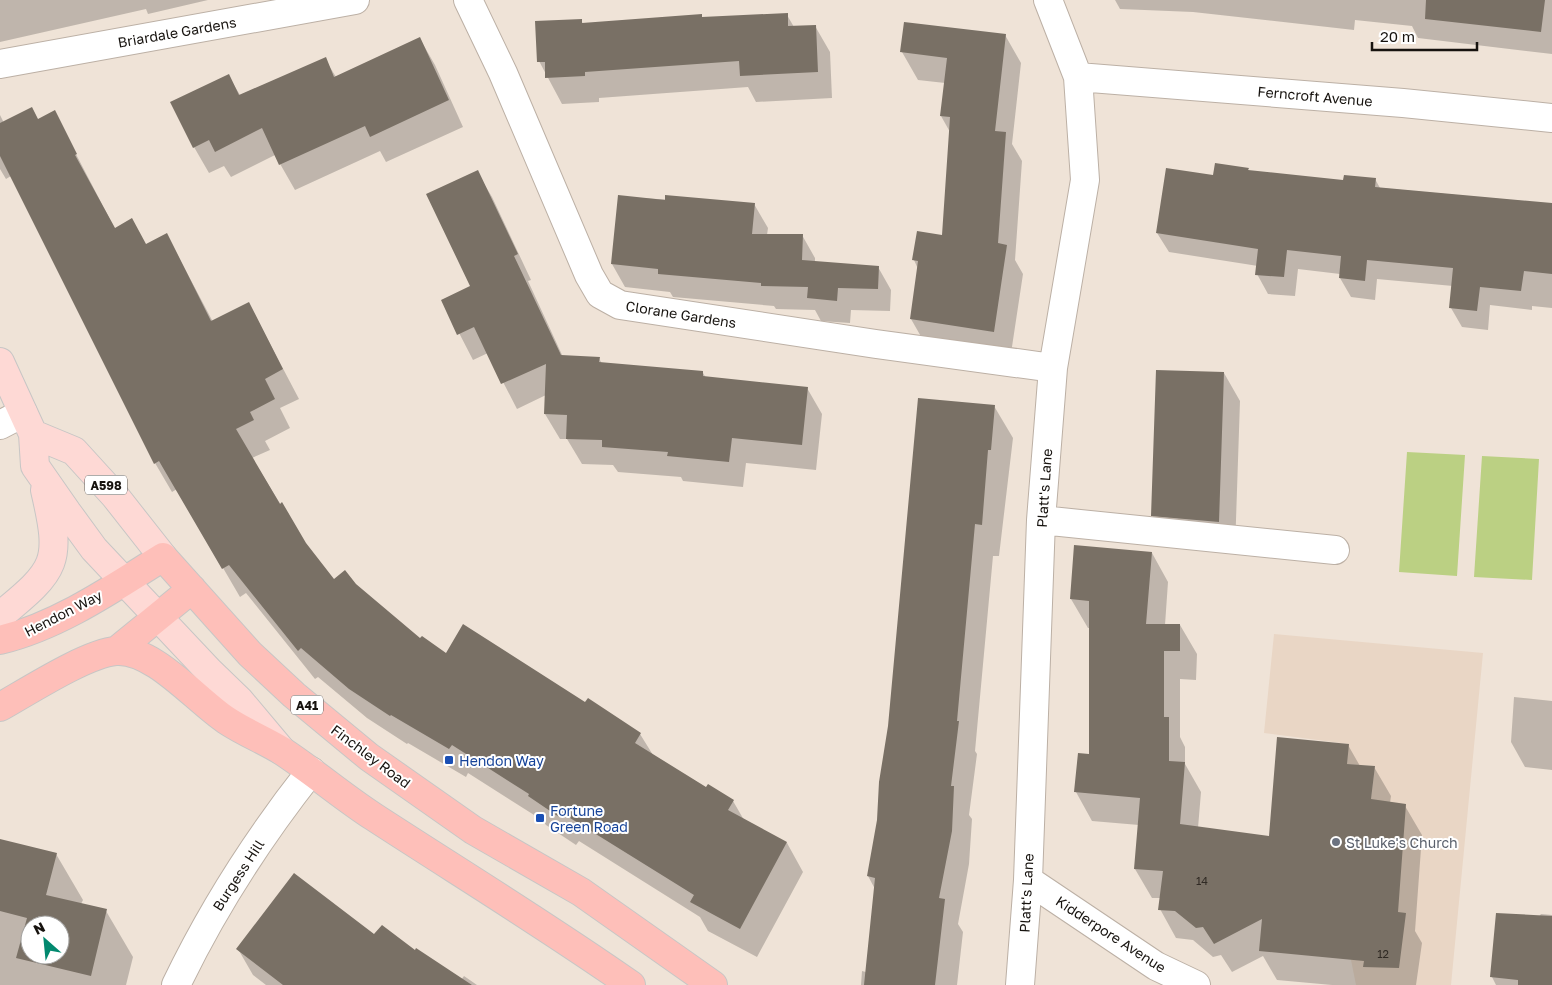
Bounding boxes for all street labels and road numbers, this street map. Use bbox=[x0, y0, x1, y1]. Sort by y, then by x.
street label: Briardale Gardens bbox=[116, 13, 238, 51]
street label: Ferncroft Avenue bbox=[1257, 83, 1373, 109]
street label: Clorane Gardens bbox=[625, 297, 737, 331]
street label: Platt's Lane bbox=[1033, 448, 1055, 528]
road number: A598 bbox=[85, 476, 127, 494]
street label: Hendon Way bbox=[21, 586, 105, 640]
road number: A41 bbox=[291, 696, 323, 714]
street label: Finchley Road bbox=[328, 721, 414, 791]
street label: Burgess Hill bbox=[209, 836, 267, 914]
street label: Platt's Lane bbox=[1015, 853, 1037, 933]
street label: Kidderpore Avenue bbox=[1053, 892, 1169, 976]

